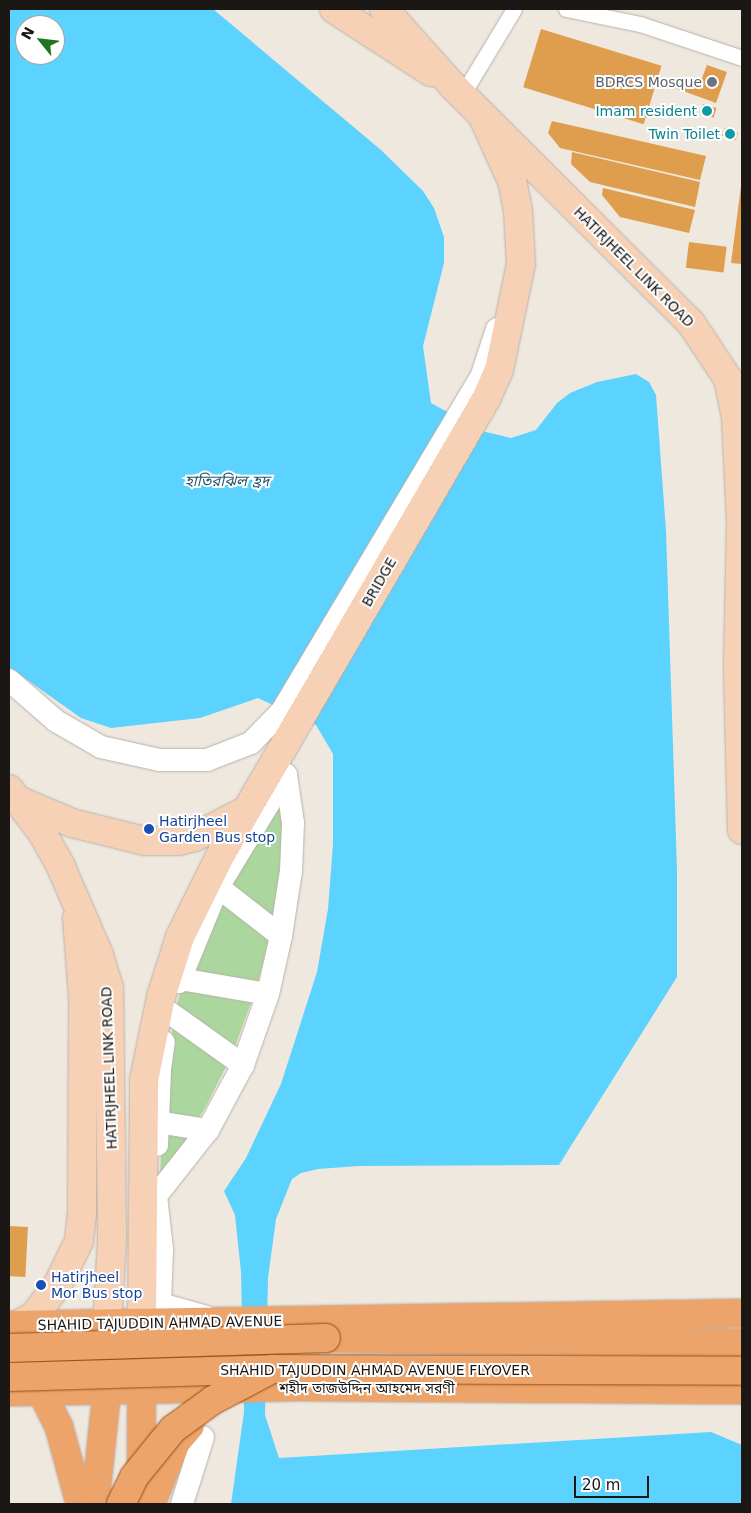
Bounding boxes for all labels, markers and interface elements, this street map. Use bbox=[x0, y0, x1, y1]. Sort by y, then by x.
north arrow bbox=[15, 15, 65, 65]
text: N bbox=[18, 24, 38, 42]
place label: BDRCS Mosque bbox=[595, 74, 702, 90]
marker: BDRCS Mosque bbox=[706, 76, 718, 88]
place label: Imam resident bbox=[595, 103, 697, 119]
marker: Imam resident bbox=[701, 105, 713, 117]
place label: Twin Toilet bbox=[648, 126, 720, 142]
marker: Twin Toilet bbox=[724, 128, 736, 140]
street label: HATIRJHEEL LINK ROAD bbox=[570, 203, 698, 331]
water label: হাতিরঝিল হ্রদ bbox=[185, 473, 269, 491]
street label: BRIDGE bbox=[358, 554, 400, 610]
place label: Hatirjheel Garden Bus stop bbox=[159, 813, 275, 846]
marker: Hatirjheel Garden Bus stop bbox=[143, 823, 155, 835]
street label: HATIRJHEEL LINK ROAD bbox=[98, 986, 120, 1150]
place label: Hatirjheel Mor Bus stop bbox=[51, 1269, 142, 1302]
marker: Hatirjheel Mor Bus stop bbox=[35, 1279, 47, 1291]
street label: SHAHID TAJUDDIN AHMAD AVENUE bbox=[38, 1312, 282, 1334]
street label: SHAHID TAJUDDIN AHMAD AVENUE FLYOVER bbox=[220, 1362, 530, 1378]
street label: শহীদ তাজউদ্দিন আহমেদ সরণী bbox=[279, 1380, 455, 1396]
scale bar bbox=[576, 1466, 651, 1498]
text: 20 m bbox=[582, 1476, 620, 1494]

